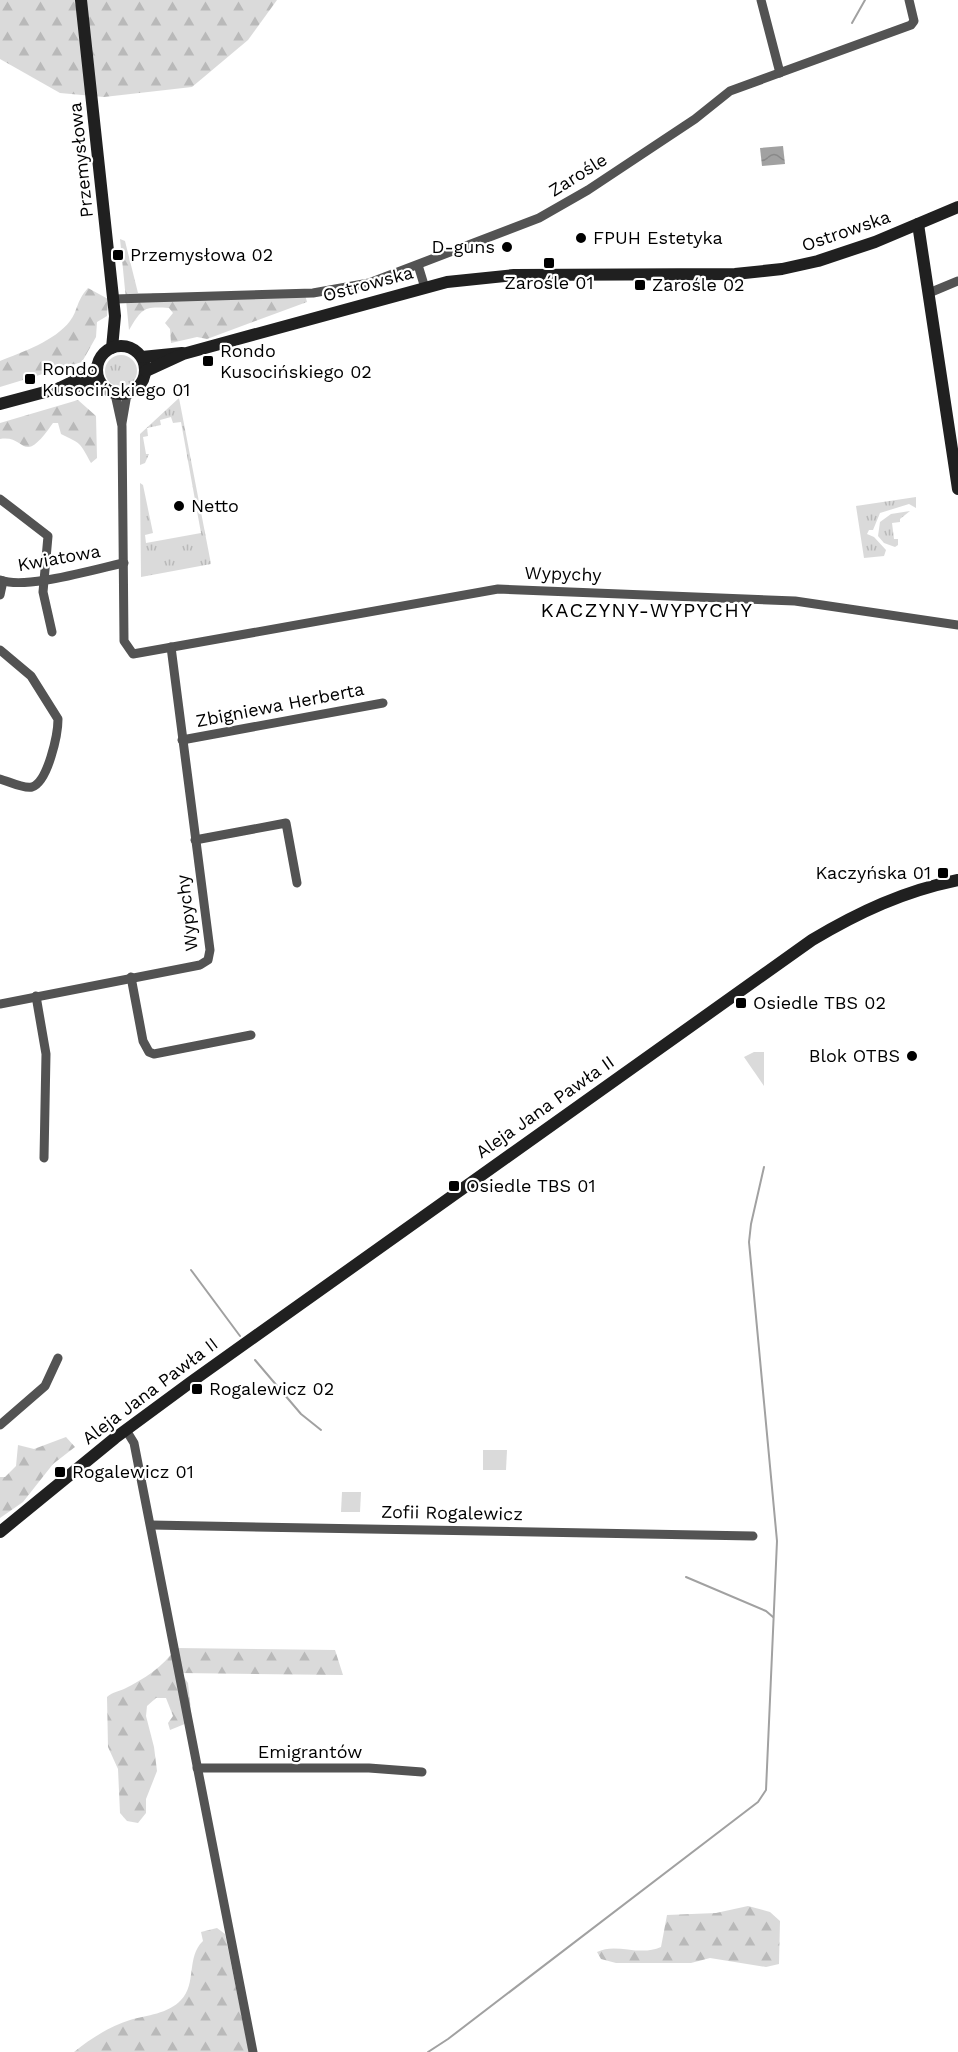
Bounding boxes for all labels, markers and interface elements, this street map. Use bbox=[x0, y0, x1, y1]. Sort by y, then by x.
street label: Przemysłowa bbox=[64, 101, 97, 219]
street label: Zarośle bbox=[545, 149, 611, 201]
street label: Ostrowska bbox=[799, 206, 893, 256]
place label: FPUH Estetyka bbox=[593, 227, 723, 248]
marker: FPUH Estetyka bbox=[574, 231, 588, 245]
place label: D-guns bbox=[432, 236, 495, 257]
marker: D-guns bbox=[500, 240, 514, 254]
place label: Przemysłowa 02 bbox=[130, 244, 273, 265]
marker: Przemysłowa 02 bbox=[111, 248, 125, 262]
marker: Zarośle 01 bbox=[542, 256, 556, 270]
street label: Ostrowska bbox=[320, 261, 415, 306]
place label: Zarośle 01 bbox=[504, 272, 594, 293]
place label: Zarośle 02 bbox=[652, 274, 745, 295]
marker: Zarośle 02 bbox=[633, 278, 647, 292]
place label: Rondo Kusocińskiego 02 bbox=[220, 340, 372, 382]
marker: Rondo Kusocińskiego 02 bbox=[201, 354, 215, 368]
place label: Rondo Kusocińskiego 01 bbox=[42, 358, 190, 400]
marker: Rondo Kusocińskiego 01 bbox=[23, 372, 37, 386]
place label: Netto bbox=[191, 495, 239, 516]
marker: Netto bbox=[172, 499, 186, 513]
street label: Kwiatowa bbox=[16, 540, 102, 575]
street label: Wypychy bbox=[524, 562, 603, 585]
district label: KACZYNY-WYPYCHY bbox=[541, 598, 753, 622]
street label: Zbigniewa Herberta bbox=[194, 678, 366, 731]
place label: Kaczyńska 01 bbox=[815, 862, 931, 883]
marker: Kaczyńska 01 bbox=[936, 866, 950, 880]
street label: Wypychy bbox=[171, 873, 202, 953]
place label: Osiedle TBS 02 bbox=[753, 992, 886, 1013]
marker: Osiedle TBS 02 bbox=[734, 996, 748, 1010]
place label: Blok OTBS bbox=[809, 1045, 900, 1066]
marker: Blok OTBS bbox=[905, 1049, 919, 1063]
street label: Aleja Jana Pawła II bbox=[471, 1051, 618, 1162]
place label: Osiedle TBS 01 bbox=[466, 1175, 595, 1196]
marker: Osiedle TBS 01 bbox=[447, 1179, 461, 1193]
street label: Aleja Jana Pawła II bbox=[78, 1333, 222, 1448]
place label: Rogalewicz 02 bbox=[209, 1378, 334, 1399]
marker: Rogalewicz 02 bbox=[190, 1382, 204, 1396]
place label: Rogalewicz 01 bbox=[72, 1461, 194, 1482]
marker: Rogalewicz 01 bbox=[53, 1465, 67, 1479]
street label: Zofii Rogalewicz bbox=[381, 1501, 523, 1524]
street label: Emigrantów bbox=[258, 1741, 362, 1762]

